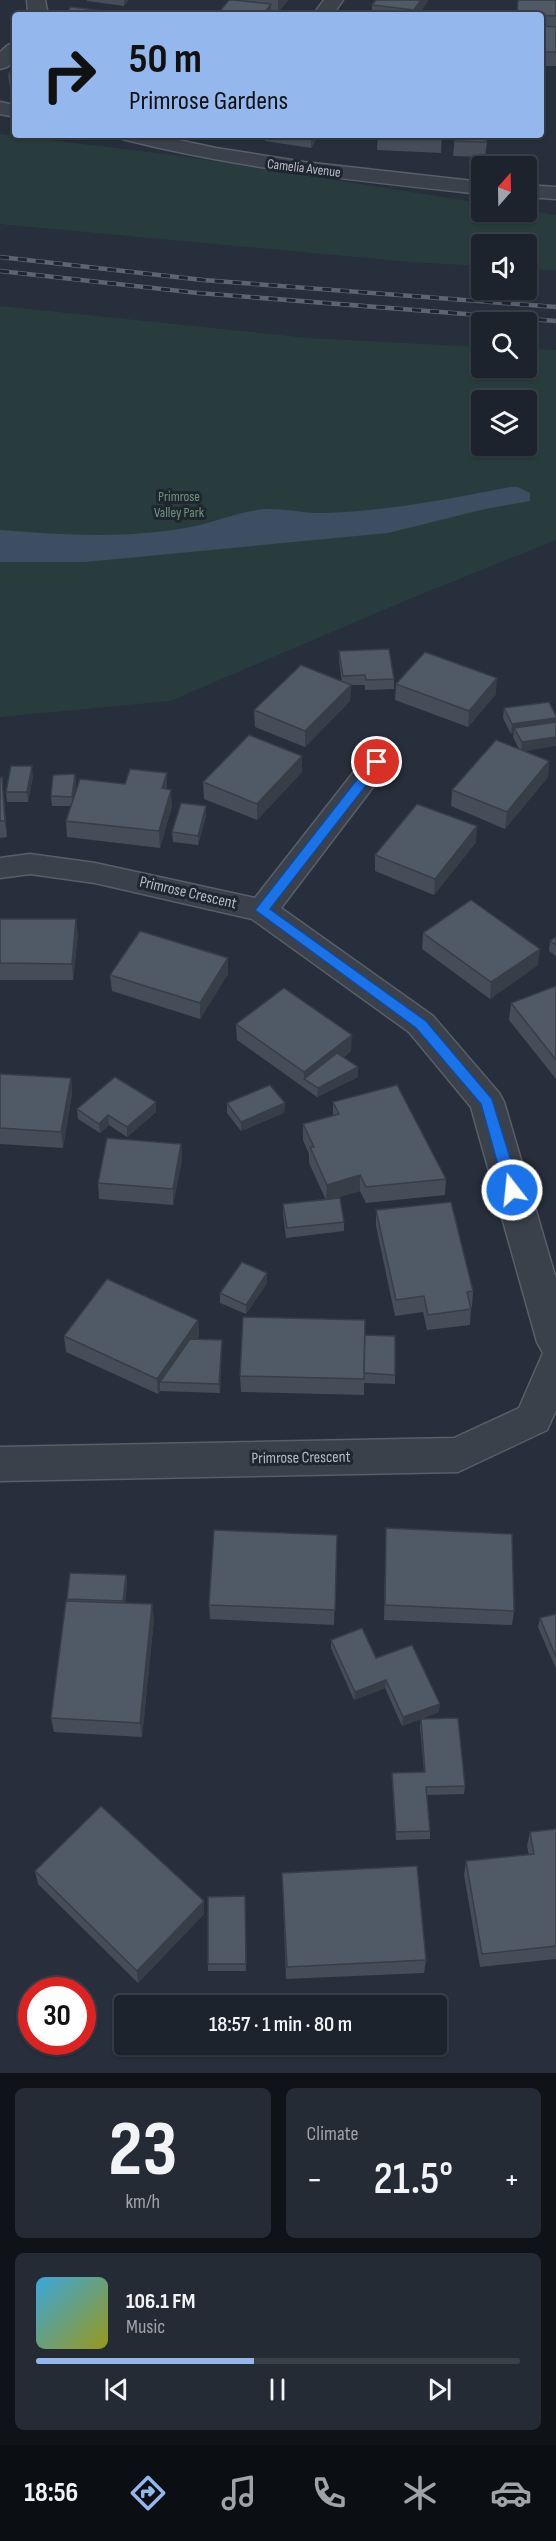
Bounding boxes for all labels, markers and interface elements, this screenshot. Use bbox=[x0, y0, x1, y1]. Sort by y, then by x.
text: 50 m bbox=[129, 34, 202, 85]
icon: right bbox=[30, 36, 108, 114]
text: Primrose Gardens bbox=[129, 85, 288, 117]
street label: Camelia Avenue bbox=[266, 155, 342, 181]
north arrow bbox=[471, 156, 537, 222]
map controls bbox=[471, 156, 537, 456]
button: sound bbox=[471, 234, 537, 300]
button: search bbox=[471, 312, 537, 378]
button: layers bbox=[471, 390, 537, 456]
park label: Primrose Valley Park bbox=[154, 488, 205, 521]
pin bbox=[351, 736, 402, 787]
icon: arrive bbox=[360, 745, 393, 778]
street label: Primrose Crescent bbox=[138, 873, 239, 913]
position arrow bbox=[480, 1158, 544, 1222]
street label: Primrose Crescent bbox=[251, 1448, 351, 1468]
speed limit sign: 30 bbox=[18, 1977, 96, 2055]
text: 18:57 · 1 min · 80 m bbox=[209, 2011, 352, 2038]
text: 23 bbox=[108, 2104, 177, 2197]
text: Climate bbox=[307, 2122, 359, 2146]
text: 21.5° bbox=[373, 2152, 453, 2207]
text: − bbox=[307, 2160, 323, 2200]
text: + bbox=[504, 2160, 520, 2200]
text: km/h bbox=[125, 2190, 160, 2214]
text: 106.1 FM bbox=[126, 2288, 195, 2315]
text: Music bbox=[126, 2315, 165, 2339]
icon: previous bbox=[100, 2373, 133, 2406]
icon: pause bbox=[261, 2373, 294, 2406]
icon: next bbox=[423, 2373, 456, 2406]
icon: directions bbox=[127, 2472, 169, 2514]
icon: music bbox=[218, 2472, 260, 2514]
icon: phone bbox=[308, 2472, 350, 2514]
icon: climate bbox=[399, 2472, 441, 2514]
icon: car bbox=[490, 2472, 532, 2514]
text: 18:56 bbox=[24, 2477, 78, 2509]

